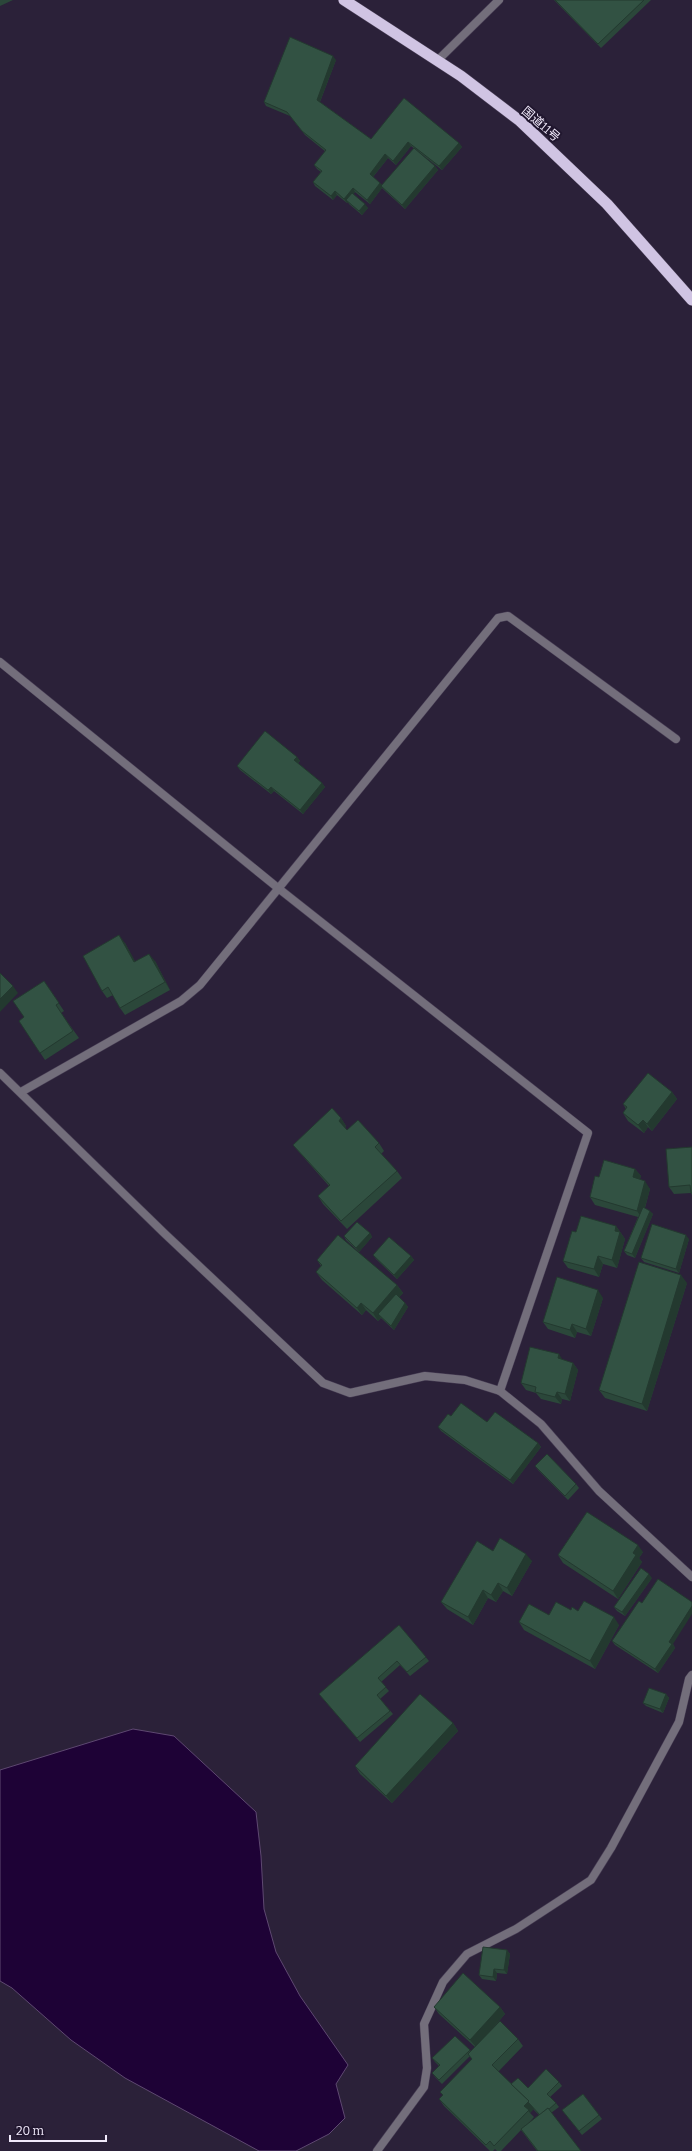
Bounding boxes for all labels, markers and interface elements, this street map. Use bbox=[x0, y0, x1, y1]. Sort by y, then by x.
street label: 国道11号 bbox=[519, 104, 563, 144]
scale bar bbox=[10, 2117, 106, 2143]
text: 20 m bbox=[16, 2124, 45, 2138]

